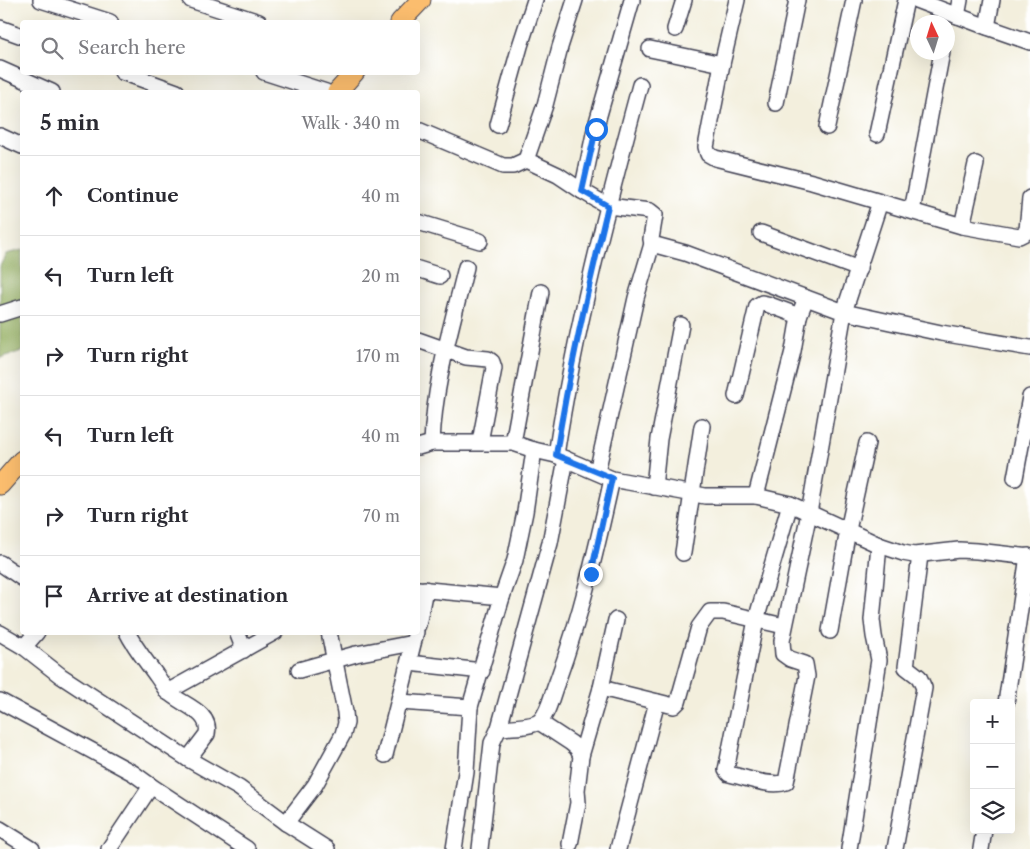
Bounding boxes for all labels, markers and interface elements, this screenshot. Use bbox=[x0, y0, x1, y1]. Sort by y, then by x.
north arrow bbox=[910, 15, 955, 60]
search box bbox=[20, 20, 420, 75]
icon: search bbox=[38, 34, 66, 62]
text: Search here bbox=[78, 36, 186, 59]
text: 5 min bbox=[40, 110, 100, 135]
text: Walk · 340 m bbox=[301, 113, 400, 133]
route start bbox=[585, 118, 608, 141]
icon: ahead bbox=[40, 182, 68, 210]
text: Continue bbox=[87, 184, 179, 207]
text: 40 m bbox=[361, 186, 400, 206]
icon: left bbox=[40, 262, 68, 290]
text: Turn left bbox=[87, 264, 174, 287]
text: 20 m bbox=[361, 266, 400, 286]
icon: right bbox=[40, 342, 68, 370]
text: Turn right bbox=[87, 344, 188, 367]
text: 170 m bbox=[356, 346, 400, 366]
icon: left bbox=[40, 422, 68, 450]
text: Turn left bbox=[87, 424, 174, 447]
text: 40 m bbox=[361, 426, 400, 446]
icon: right bbox=[40, 502, 68, 530]
text: Turn right bbox=[87, 504, 188, 527]
text: 70 m bbox=[363, 506, 400, 526]
route end bbox=[580, 563, 603, 586]
icon: arrive bbox=[40, 582, 68, 610]
text: Arrive at destination bbox=[87, 584, 288, 607]
map controls bbox=[970, 699, 1015, 834]
button: + bbox=[970, 699, 1015, 744]
button: − bbox=[970, 744, 1015, 789]
button: layers bbox=[970, 789, 1015, 834]

